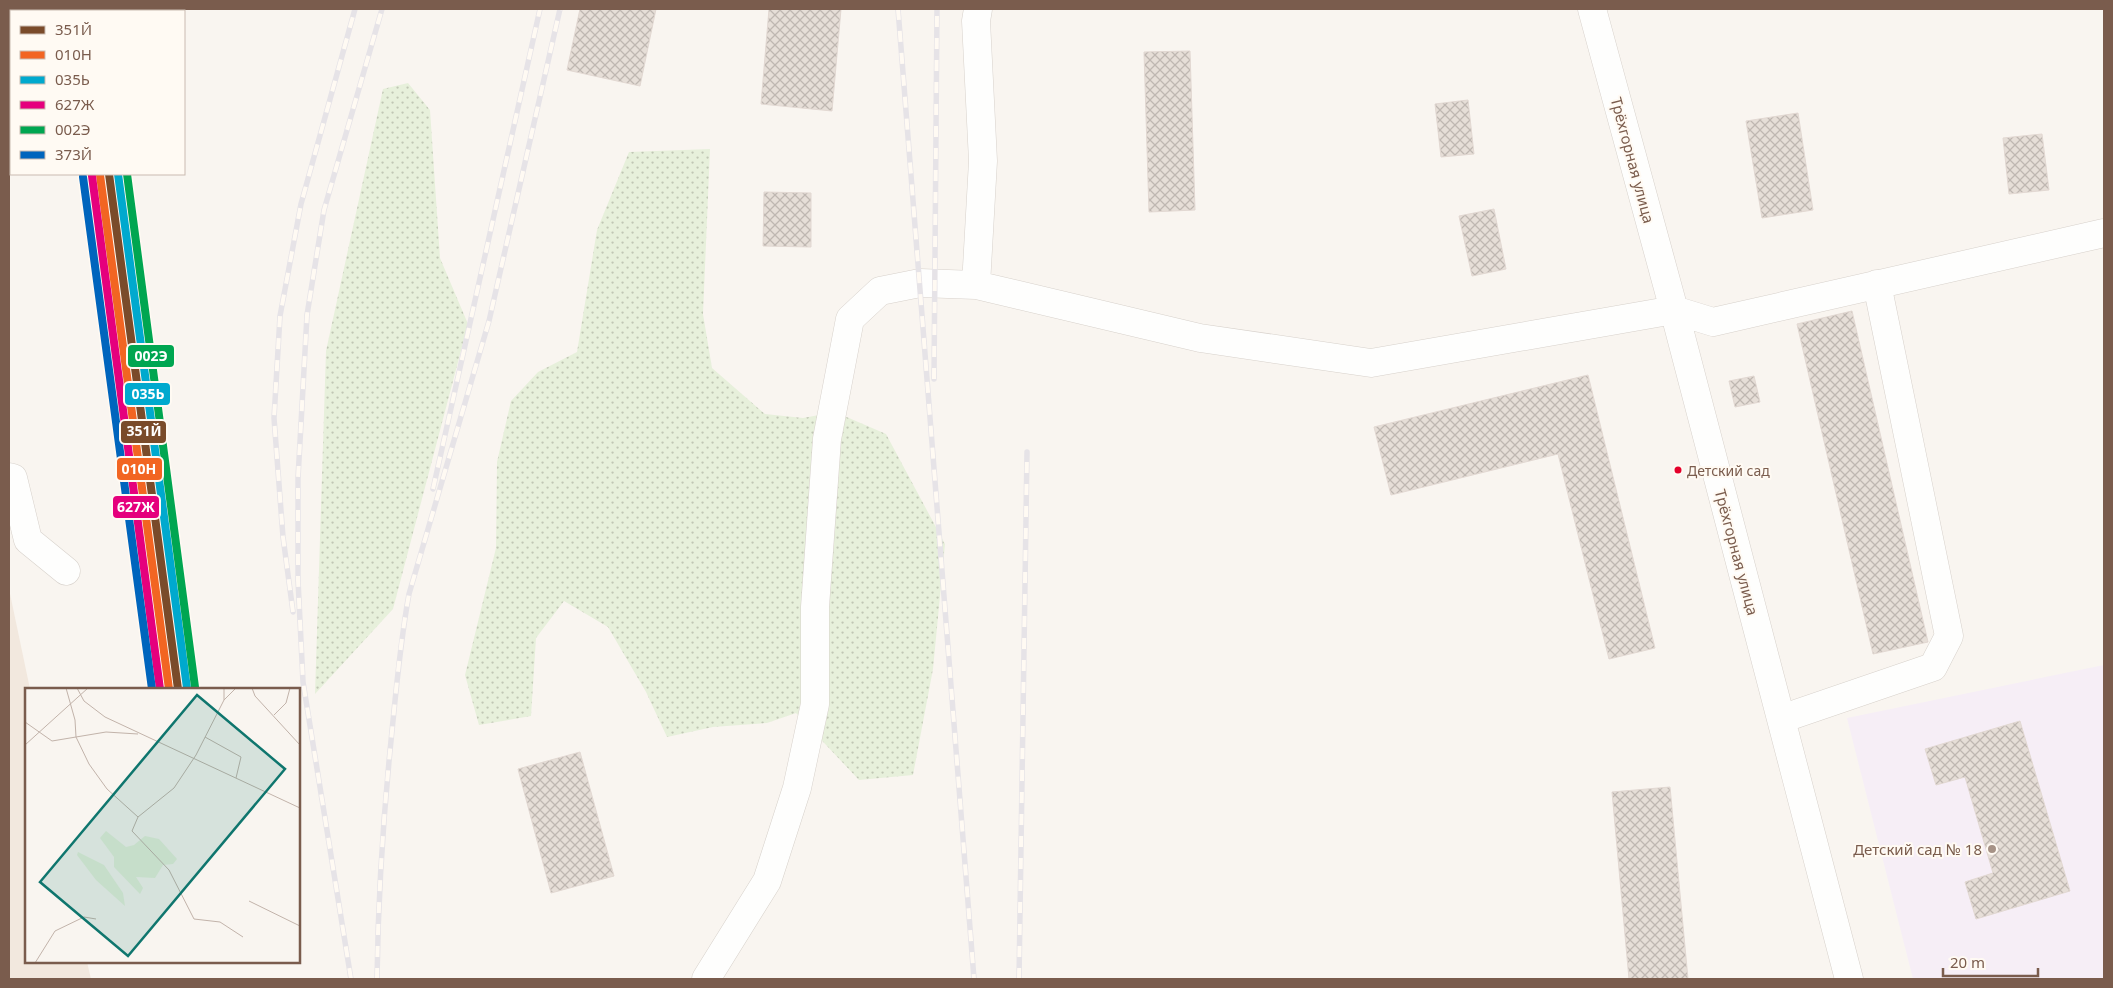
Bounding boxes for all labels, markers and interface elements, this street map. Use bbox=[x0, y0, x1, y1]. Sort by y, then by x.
legend bbox=[10, 10, 185, 175]
text: 351Й bbox=[55, 19, 92, 39]
text: 010Н bbox=[55, 44, 92, 64]
text: 035Ь bbox=[55, 69, 90, 89]
text: 627Ж bbox=[55, 94, 95, 114]
street label: Трёхгорная улица bbox=[1607, 95, 1659, 225]
text: 002Э bbox=[55, 119, 90, 139]
text: 373Й bbox=[55, 144, 92, 164]
line badge: 002Э bbox=[127, 344, 175, 368]
text: 002Э bbox=[134, 346, 168, 365]
line badge: 035Ь bbox=[124, 382, 171, 406]
text: 035Ь bbox=[131, 384, 165, 403]
line badge: 351Й bbox=[120, 420, 167, 444]
text: 351Й bbox=[126, 421, 162, 440]
line badge: 010Н bbox=[116, 457, 163, 481]
text: 010Н bbox=[122, 459, 156, 478]
place label: Детский сад bbox=[1687, 461, 1770, 480]
marker: Детский сад bbox=[1673, 465, 1683, 475]
street label: Трёхгорная улица bbox=[1711, 487, 1763, 617]
line badge: 627Ж bbox=[112, 495, 160, 519]
text: 627Ж bbox=[117, 497, 155, 516]
inset map bbox=[25, 688, 300, 963]
place label: Детский сад № 18 bbox=[1853, 839, 1982, 859]
marker: Детский сад № 18 bbox=[1986, 843, 1998, 855]
scale bar bbox=[1943, 946, 2038, 978]
text: 20 m bbox=[1950, 952, 1985, 972]

